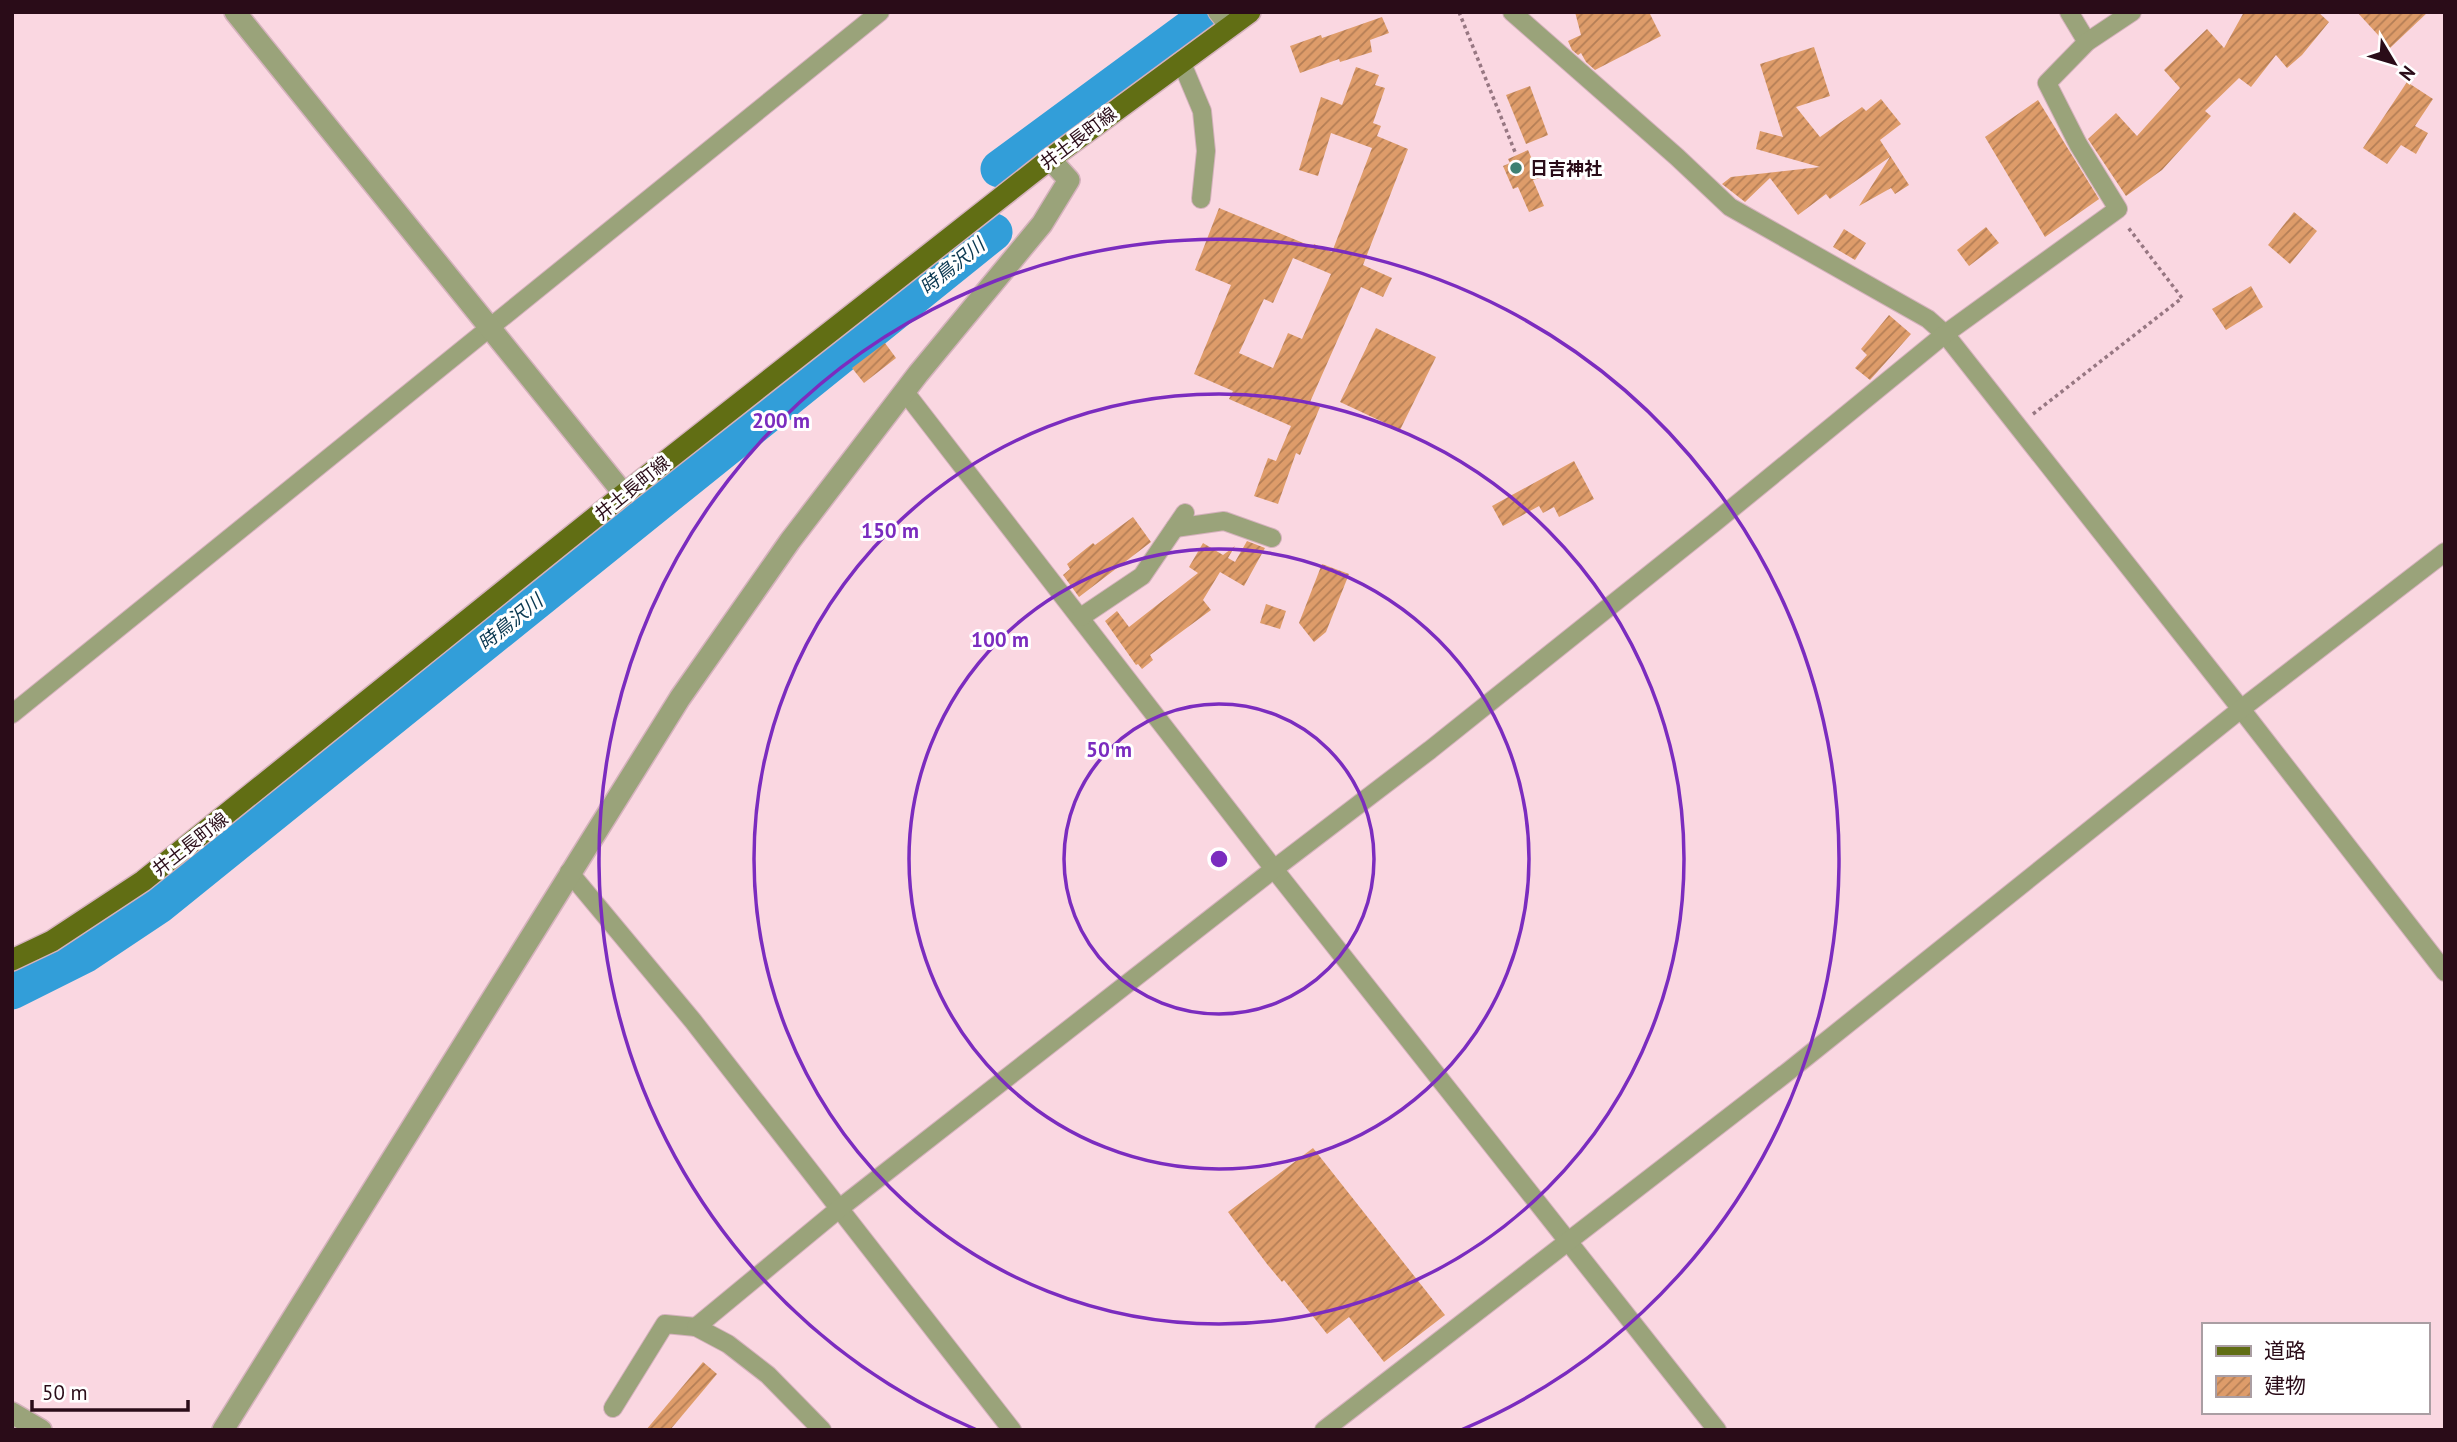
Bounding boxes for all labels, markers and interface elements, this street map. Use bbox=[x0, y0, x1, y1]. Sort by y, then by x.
north arrow bbox=[2359, 28, 2429, 98]
text: N bbox=[2394, 61, 2421, 86]
street label: 井土長町線 bbox=[1035, 102, 1121, 174]
place label: 日吉神社 bbox=[1530, 157, 1602, 180]
marker: 日吉神社 bbox=[1508, 160, 1524, 176]
water label: 時鳥沢川 bbox=[915, 232, 991, 299]
text: 200 m bbox=[752, 407, 810, 434]
street label: 井土長町線 bbox=[590, 451, 674, 525]
text: 150 m bbox=[861, 517, 919, 544]
water label: 時鳥沢川 bbox=[473, 588, 549, 655]
text: 100 m bbox=[971, 626, 1029, 653]
text: 50 m bbox=[1086, 736, 1132, 763]
street label: 井土長町線 bbox=[147, 807, 233, 881]
centre of rings bbox=[1207, 847, 1231, 871]
legend bbox=[2202, 1323, 2429, 1414]
text: 道路 bbox=[2264, 1337, 2306, 1364]
scale bar bbox=[32, 1368, 187, 1412]
text: 建物 bbox=[2264, 1372, 2306, 1399]
text: 50 m bbox=[42, 1379, 88, 1406]

